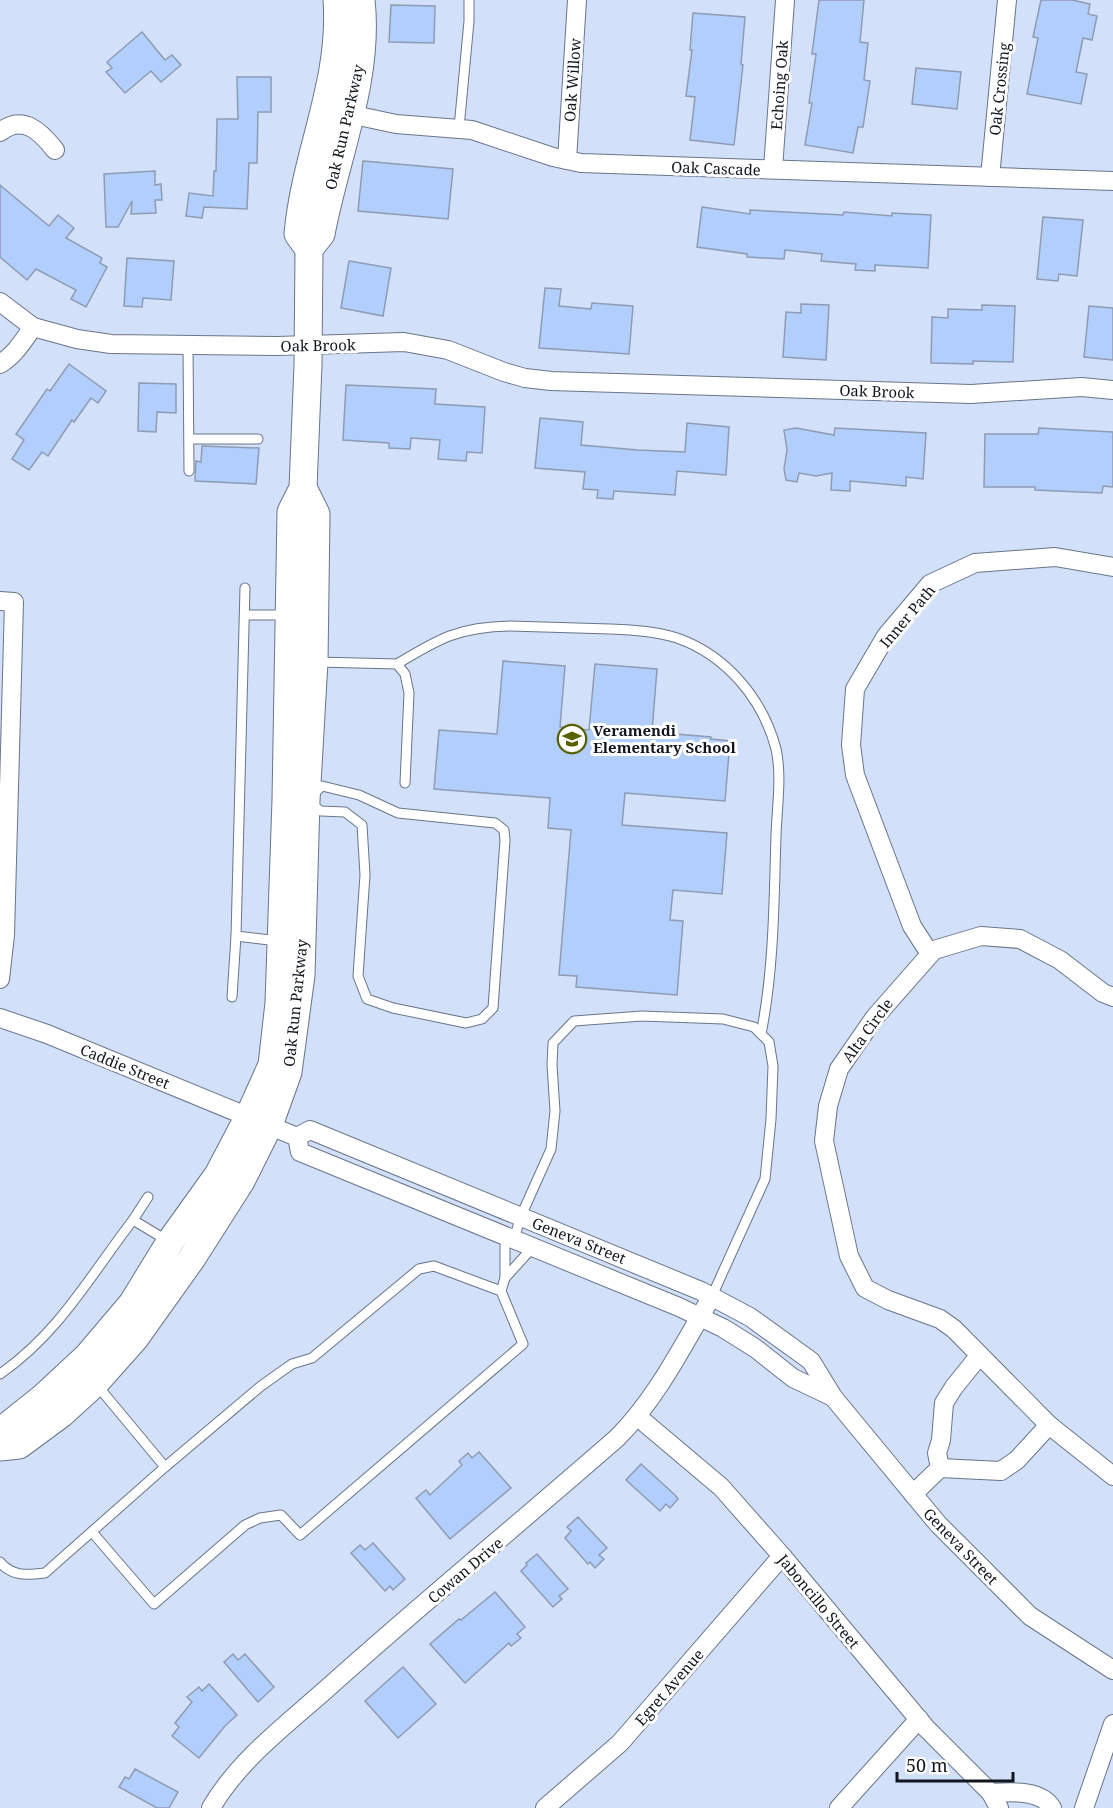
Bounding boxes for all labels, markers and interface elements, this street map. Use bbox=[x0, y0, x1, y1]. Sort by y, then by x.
street label: Oak Willow bbox=[559, 38, 585, 122]
street label: Echoing Oak bbox=[766, 39, 792, 130]
street label: Oak Crossing bbox=[984, 42, 1014, 136]
street label: Oak Run Parkway bbox=[320, 62, 368, 192]
street label: Oak Cascade bbox=[671, 156, 761, 180]
street label: Oak Brook bbox=[280, 334, 356, 356]
street label: Oak Brook bbox=[839, 380, 915, 402]
street label: Inner Path bbox=[875, 580, 939, 652]
place label: Veramendi Elementary School bbox=[593, 720, 737, 757]
school or university icon: Veramendi Elementary School bbox=[556, 723, 588, 755]
street label: Oak Run Parkway bbox=[278, 938, 312, 1068]
street label: Alta Circle bbox=[837, 994, 897, 1066]
street label: Caddie Street bbox=[77, 1039, 173, 1093]
street label: Geneva Street bbox=[529, 1212, 629, 1268]
street label: Geneva Street bbox=[919, 1503, 1003, 1589]
street label: Cowan Drive bbox=[423, 1533, 507, 1607]
street label: Jaboncillo Street bbox=[773, 1549, 864, 1652]
street label: Egret Avenue bbox=[630, 1644, 708, 1730]
scale bar bbox=[897, 1745, 1012, 1783]
text: 50 m bbox=[906, 1753, 948, 1777]

